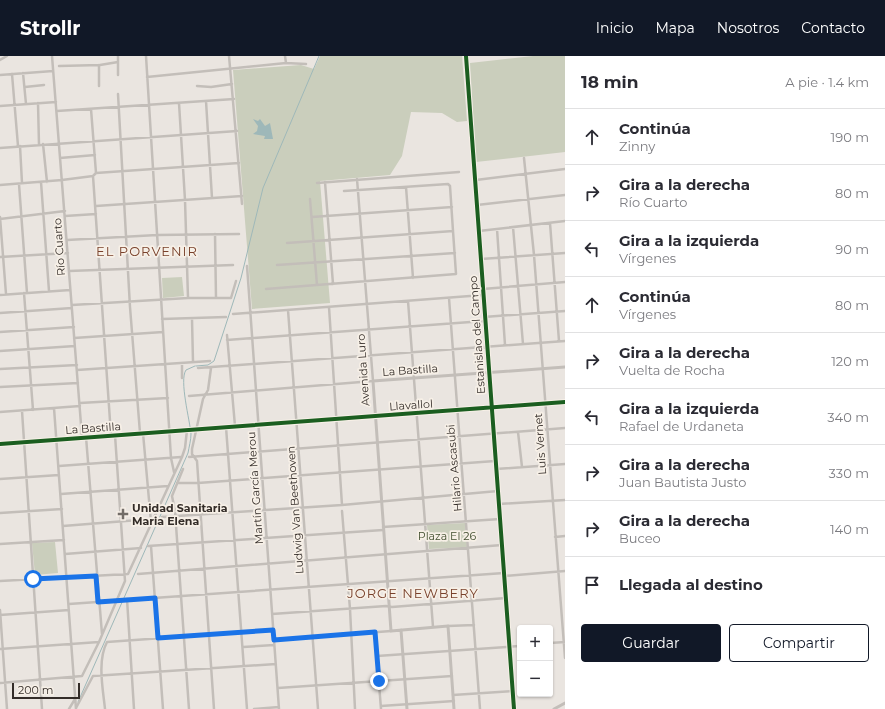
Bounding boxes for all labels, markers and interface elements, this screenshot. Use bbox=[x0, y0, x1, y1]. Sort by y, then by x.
text: Strollr bbox=[20, 17, 81, 40]
text: Inicio bbox=[596, 19, 633, 37]
text: Mapa bbox=[655, 19, 695, 37]
text: Nosotros bbox=[717, 19, 779, 37]
text: Contacto bbox=[801, 19, 865, 37]
text: 18 min bbox=[581, 72, 638, 92]
text: A pie · 1.4 km bbox=[785, 74, 869, 90]
text: Continúa bbox=[619, 119, 691, 138]
icon: ahead bbox=[581, 126, 603, 148]
text: 190 m bbox=[831, 129, 869, 145]
text: Zinny bbox=[619, 138, 655, 154]
text: Gira a la derecha bbox=[619, 175, 750, 194]
icon: right bbox=[581, 182, 603, 204]
text: 80 m bbox=[835, 185, 869, 201]
text: Río Cuarto bbox=[619, 194, 687, 210]
street label: Río Cuarto bbox=[50, 218, 68, 276]
text: Gira a la izquierda bbox=[619, 231, 759, 250]
icon: left bbox=[581, 238, 603, 260]
text: 90 m bbox=[835, 241, 869, 257]
district label: EL PORVENIR bbox=[96, 243, 198, 259]
text: Vírgenes bbox=[619, 250, 676, 266]
street label: Estanislao del Campo bbox=[466, 275, 488, 395]
text: Continúa bbox=[619, 287, 691, 306]
icon: ahead bbox=[581, 294, 603, 316]
text: 80 m bbox=[835, 297, 869, 313]
text: Vírgenes bbox=[619, 306, 676, 322]
street label: Avenida Luro bbox=[353, 333, 373, 407]
text: Gira a la derecha bbox=[619, 343, 750, 362]
icon: right bbox=[581, 350, 603, 372]
text: 120 m bbox=[831, 353, 869, 369]
street label: La Bastilla bbox=[382, 361, 438, 379]
text: Vuelta de Rocha bbox=[619, 362, 725, 378]
street label: Llavallol bbox=[389, 396, 433, 414]
text: Gira a la izquierda bbox=[619, 399, 759, 418]
icon: left bbox=[581, 406, 603, 428]
text: 340 m bbox=[827, 409, 869, 425]
street label: Luis Vernet bbox=[531, 412, 549, 475]
text: Rafael de Urdaneta bbox=[619, 418, 744, 434]
street label: La Bastilla bbox=[65, 419, 121, 437]
street label: Hilario Ascasubi bbox=[443, 424, 465, 512]
street label: Martín García Merou bbox=[244, 431, 266, 545]
street label: Ludwig Van Beethoven bbox=[284, 446, 306, 574]
text: Gira a la derecha bbox=[619, 455, 750, 474]
icon: right bbox=[581, 462, 603, 484]
text: 330 m bbox=[829, 465, 869, 481]
text: Juan Bautista Justo bbox=[619, 474, 746, 490]
place label: Unidad Sanitaria Maria Elena bbox=[132, 501, 228, 528]
marker: Unidad Sanitaria Maria Elena bbox=[117, 508, 129, 520]
text: Gira a la derecha bbox=[619, 511, 750, 530]
icon: right bbox=[581, 518, 603, 540]
text: 140 m bbox=[830, 521, 869, 537]
park label: Plaza El 26 bbox=[418, 529, 477, 543]
text: Buceo bbox=[619, 530, 661, 546]
route start bbox=[24, 570, 42, 588]
icon: arrive bbox=[581, 574, 603, 596]
text: Llegada al destino bbox=[619, 575, 763, 594]
district label: JORGE NEWBERY bbox=[346, 585, 479, 601]
button: Guardar bbox=[581, 624, 721, 662]
button: Compartir bbox=[729, 624, 869, 662]
map controls bbox=[517, 625, 553, 697]
button: + bbox=[517, 625, 553, 661]
button: − bbox=[517, 661, 553, 697]
route end bbox=[370, 672, 388, 690]
scale bar bbox=[12, 681, 80, 700]
text: 200 m bbox=[18, 683, 53, 697]

